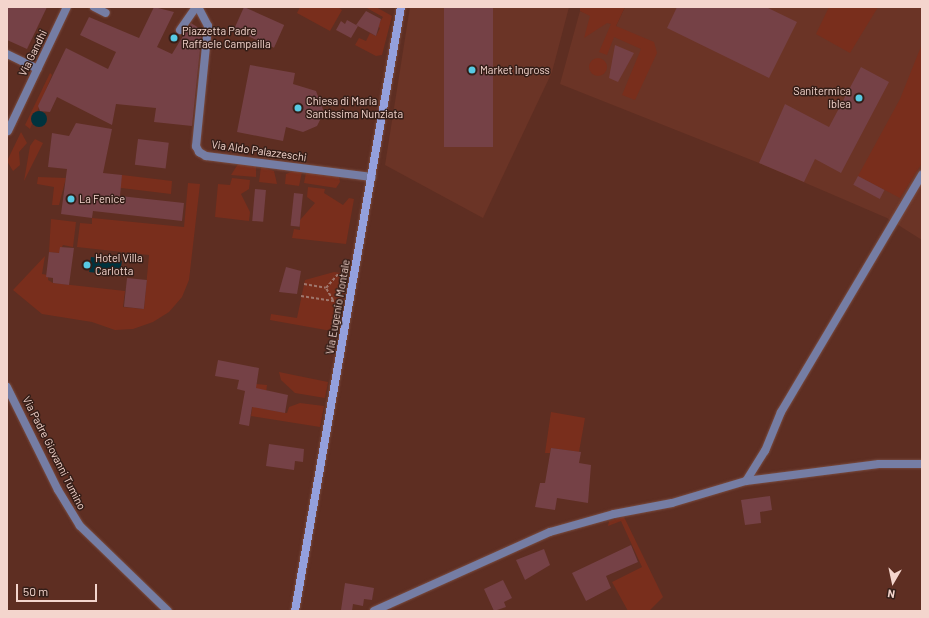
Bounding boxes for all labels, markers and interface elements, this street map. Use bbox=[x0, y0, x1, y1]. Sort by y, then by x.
place label: Piazzetta Padre Raffaele Campailla bbox=[182, 25, 271, 51]
street label: Via Gandhi bbox=[16, 28, 50, 78]
marker: Piazzetta Padre Raffaele Campailla bbox=[169, 33, 179, 43]
place label: Market Ingross bbox=[480, 63, 550, 77]
marker: Market Ingross bbox=[467, 65, 477, 75]
place label: Sanitermica Iblea bbox=[793, 85, 851, 111]
marker: Sanitermica Iblea bbox=[854, 93, 864, 103]
place label: Chiesa di Maria Santissima Nunziata bbox=[306, 95, 403, 121]
marker: Chiesa di Maria Santissima Nunziata bbox=[293, 103, 303, 113]
street label: Via Aldo Palazzeschi bbox=[211, 138, 307, 164]
place label: La Fenice bbox=[79, 192, 125, 206]
marker: La Fenice bbox=[66, 194, 76, 204]
place label: Hotel Villa Carlotta bbox=[95, 252, 143, 278]
street label: Via Eugenio Montale bbox=[323, 259, 353, 355]
marker: Hotel Villa Carlotta bbox=[82, 260, 92, 270]
street label: Via Padre Giovanni Tumino bbox=[20, 394, 88, 512]
north arrow bbox=[873, 562, 913, 602]
scale bar bbox=[18, 576, 99, 602]
text: 50 m bbox=[23, 584, 48, 598]
text: N bbox=[886, 587, 896, 601]

